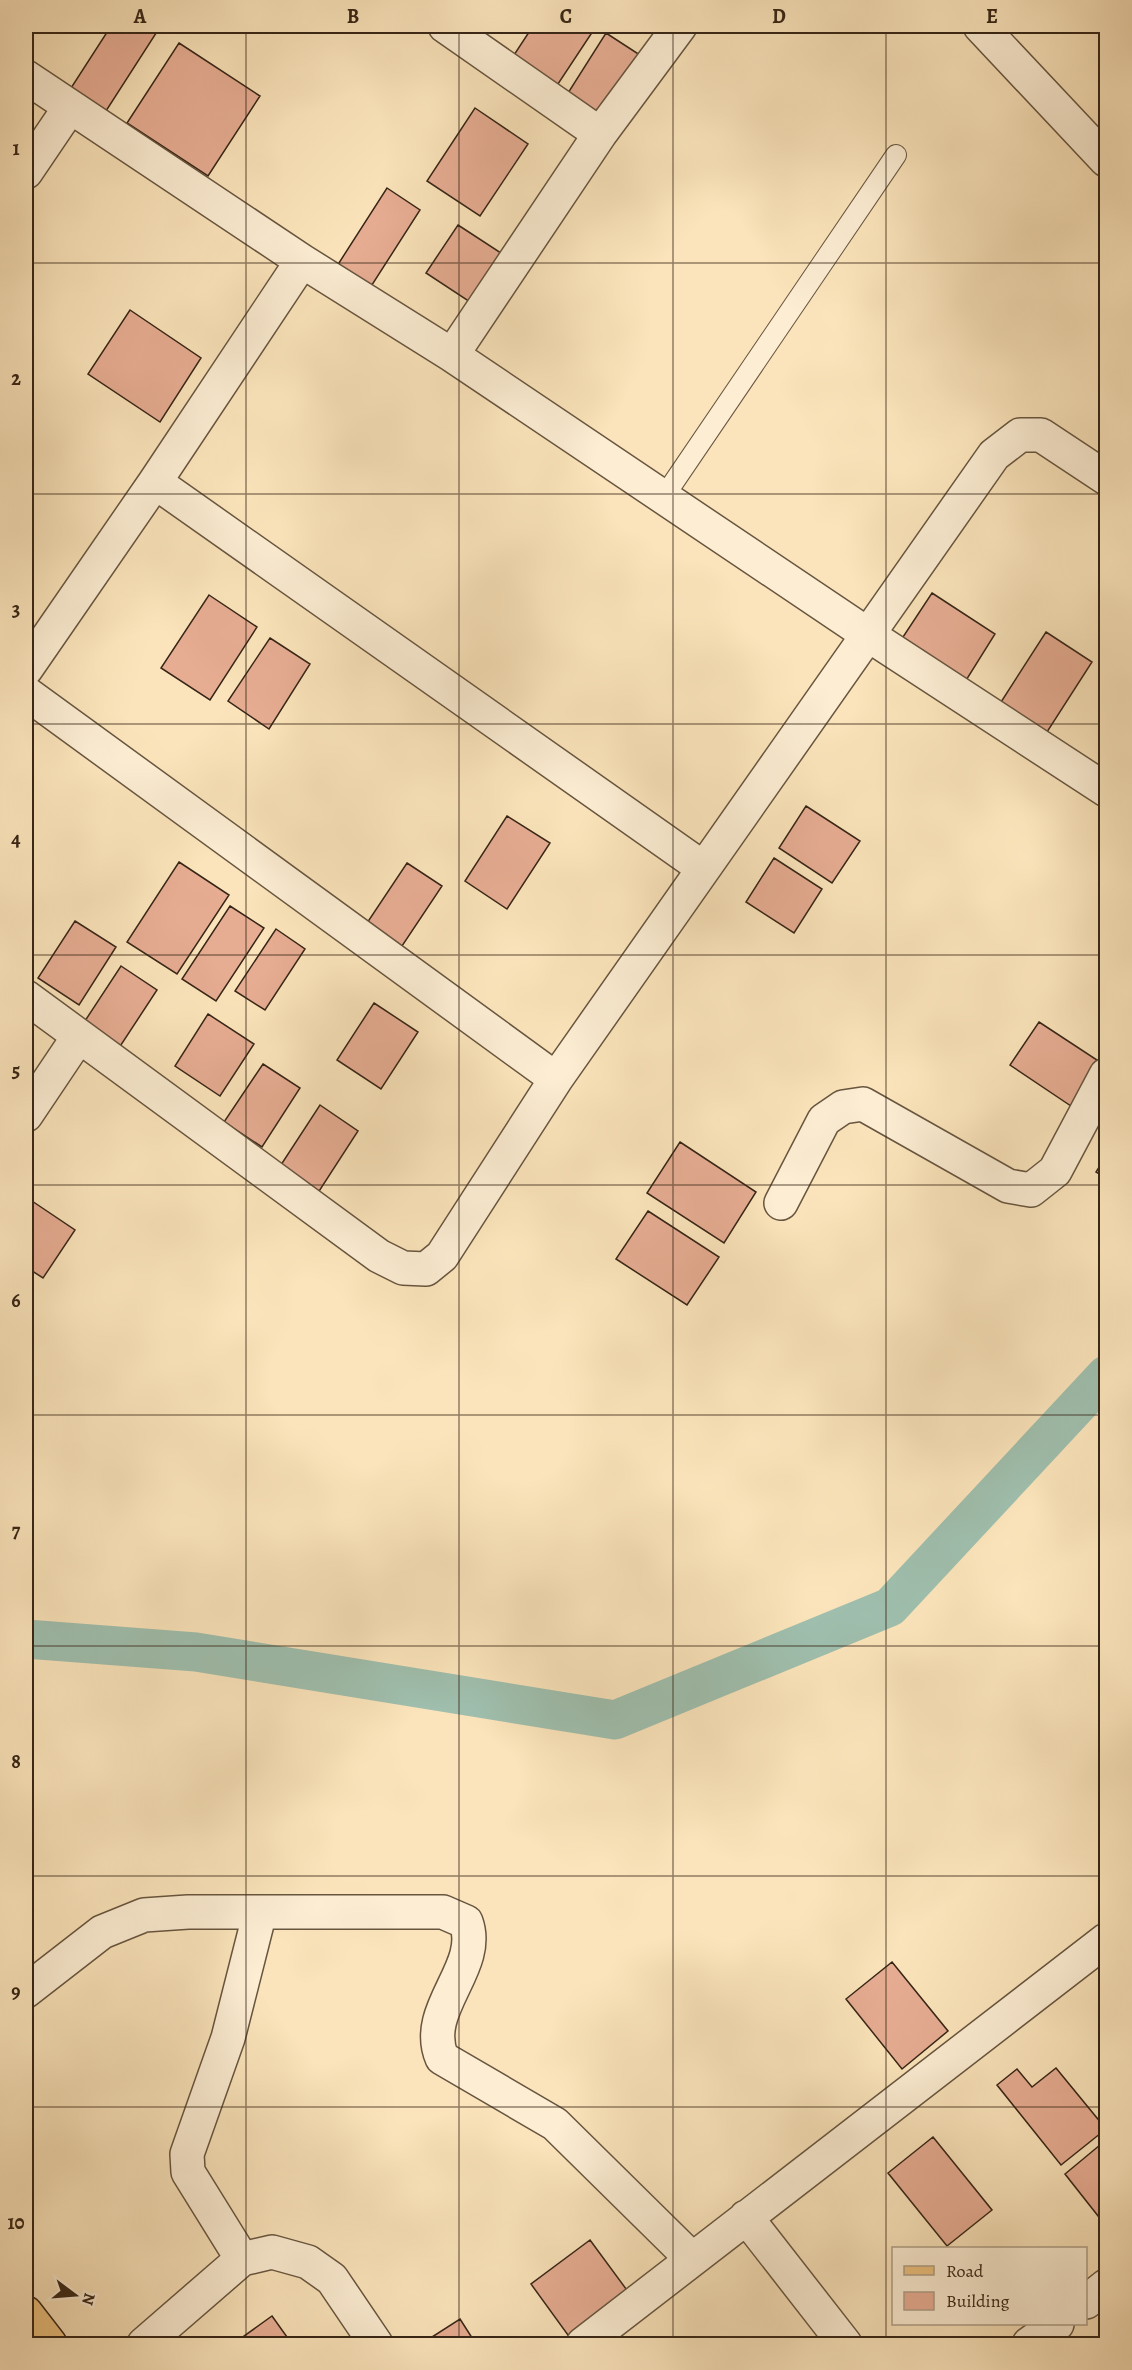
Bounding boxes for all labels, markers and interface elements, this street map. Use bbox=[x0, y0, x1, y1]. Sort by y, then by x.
text: A bbox=[133, 3, 147, 30]
text: B bbox=[347, 3, 359, 30]
text: C bbox=[560, 3, 572, 30]
text: D bbox=[772, 3, 786, 30]
text: E bbox=[986, 3, 998, 30]
text: 1 bbox=[12, 135, 20, 162]
text: 2 bbox=[11, 365, 21, 392]
text: 3 bbox=[12, 596, 20, 623]
text: 4 bbox=[11, 826, 21, 853]
text: 5 bbox=[12, 1057, 20, 1084]
text: 6 bbox=[11, 1287, 21, 1314]
text: 7 bbox=[12, 1517, 21, 1544]
text: 8 bbox=[11, 1748, 21, 1775]
text: 9 bbox=[11, 1978, 21, 2005]
text: 10 bbox=[7, 2209, 25, 2236]
legend bbox=[892, 2247, 1087, 2325]
text: Road bbox=[946, 2259, 984, 2283]
north arrow bbox=[45, 2265, 105, 2325]
text: Building bbox=[946, 2289, 1010, 2313]
text: N bbox=[76, 2290, 101, 2308]

